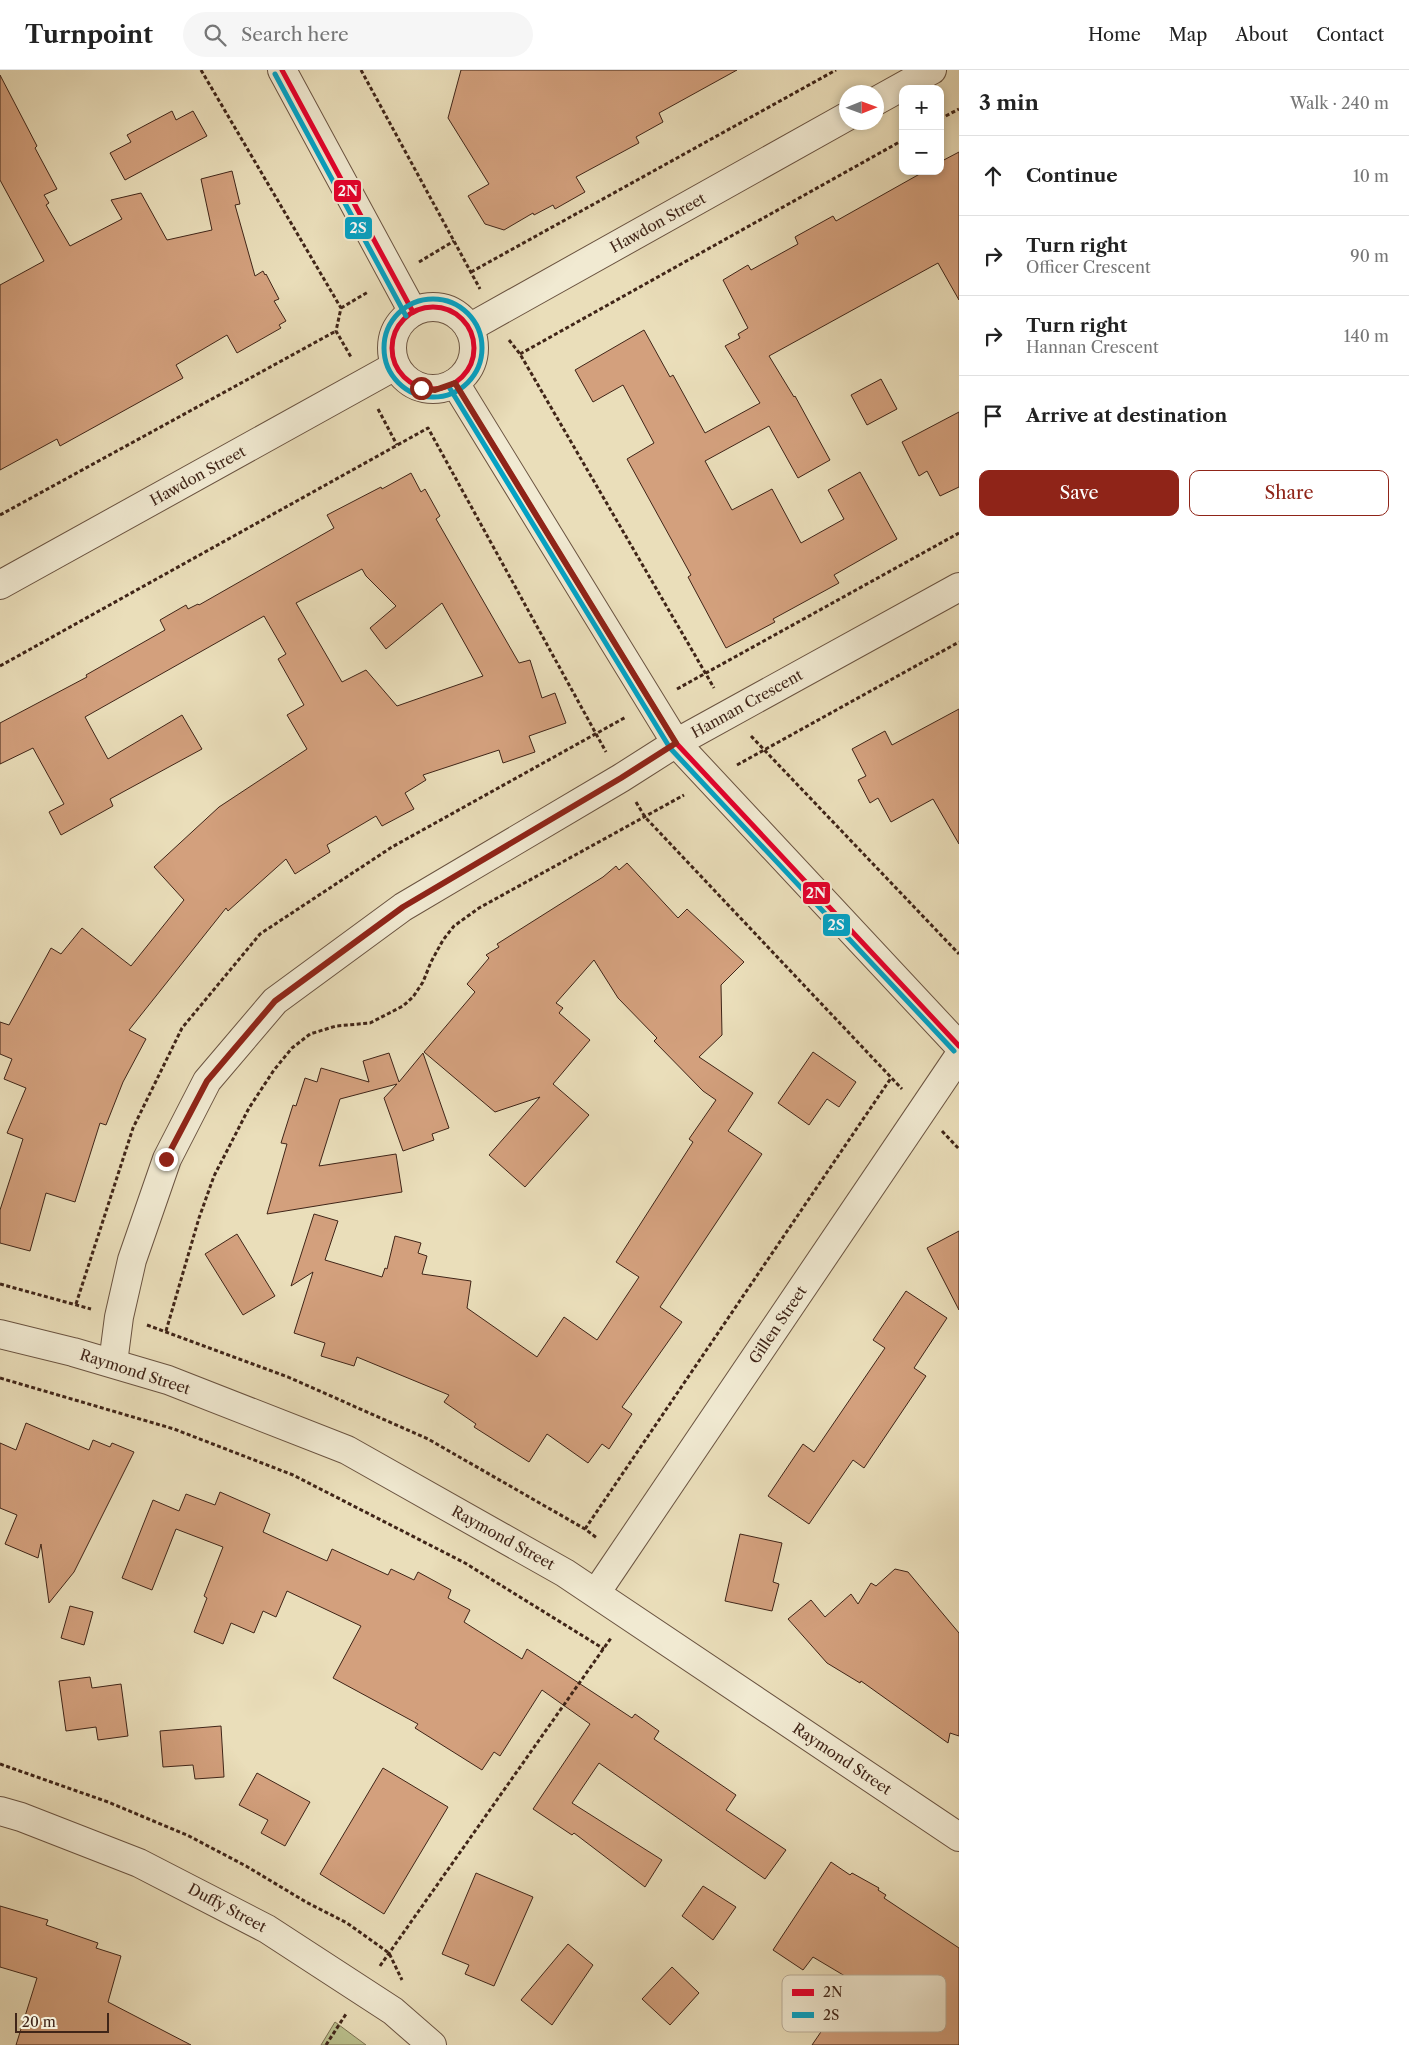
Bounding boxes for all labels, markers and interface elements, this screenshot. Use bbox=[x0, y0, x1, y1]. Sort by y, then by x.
search box bbox=[183, 12, 533, 57]
text: Turnpoint bbox=[25, 20, 153, 49]
icon: search bbox=[201, 21, 229, 49]
text: Search here bbox=[241, 23, 349, 46]
text: Home bbox=[1088, 24, 1141, 46]
text: Map bbox=[1169, 24, 1207, 46]
text: About bbox=[1235, 24, 1288, 46]
text: Contact bbox=[1316, 24, 1384, 46]
north arrow bbox=[839, 85, 884, 130]
map controls bbox=[899, 85, 944, 175]
button: + bbox=[899, 85, 944, 130]
text: 3 min bbox=[979, 90, 1039, 115]
text: Walk · 240 m bbox=[1290, 93, 1389, 113]
button: − bbox=[899, 130, 944, 175]
icon: ahead bbox=[979, 162, 1007, 190]
text: Continue bbox=[1026, 164, 1118, 187]
text: 10 m bbox=[1353, 166, 1389, 186]
line badge: 2N bbox=[333, 179, 362, 203]
text: 2N bbox=[338, 182, 358, 200]
street label: Hawdon Street bbox=[607, 188, 710, 257]
line badge: 2S bbox=[344, 216, 373, 240]
text: 2S bbox=[349, 219, 367, 237]
text: Turn right bbox=[1026, 234, 1127, 257]
icon: right bbox=[979, 242, 1007, 270]
text: 90 m bbox=[1350, 246, 1389, 266]
text: Officer Crescent bbox=[1026, 257, 1151, 277]
text: Turn right bbox=[1026, 314, 1127, 337]
icon: right bbox=[979, 322, 1007, 350]
text: 140 m bbox=[1344, 326, 1389, 346]
text: Hannan Crescent bbox=[1026, 337, 1159, 357]
route start bbox=[410, 377, 433, 400]
icon: arrive bbox=[979, 402, 1007, 430]
text: Arrive at destination bbox=[1026, 404, 1227, 427]
street label: Hawdon Street bbox=[147, 441, 250, 510]
button: Save bbox=[979, 470, 1179, 516]
button: Share bbox=[1189, 470, 1389, 516]
street label: Hannan Crescent bbox=[688, 665, 806, 742]
line badge: 2N bbox=[802, 881, 831, 905]
text: 2N bbox=[806, 884, 826, 902]
line badge: 2S bbox=[822, 913, 851, 937]
text: 2S bbox=[827, 916, 845, 934]
route end bbox=[155, 1148, 178, 1171]
street label: Gillen Street bbox=[745, 1282, 811, 1367]
street label: Raymond Street bbox=[78, 1345, 193, 1399]
street label: Raymond Street bbox=[448, 1501, 559, 1574]
street label: Raymond Street bbox=[789, 1719, 896, 1799]
street label: Duffy Street bbox=[185, 1879, 270, 1936]
legend bbox=[782, 1975, 946, 2032]
text: 2N bbox=[823, 1983, 843, 2001]
text: 2S bbox=[823, 2006, 839, 2024]
scale bar bbox=[15, 2010, 109, 2033]
text: 20 m bbox=[22, 2013, 56, 2031]

